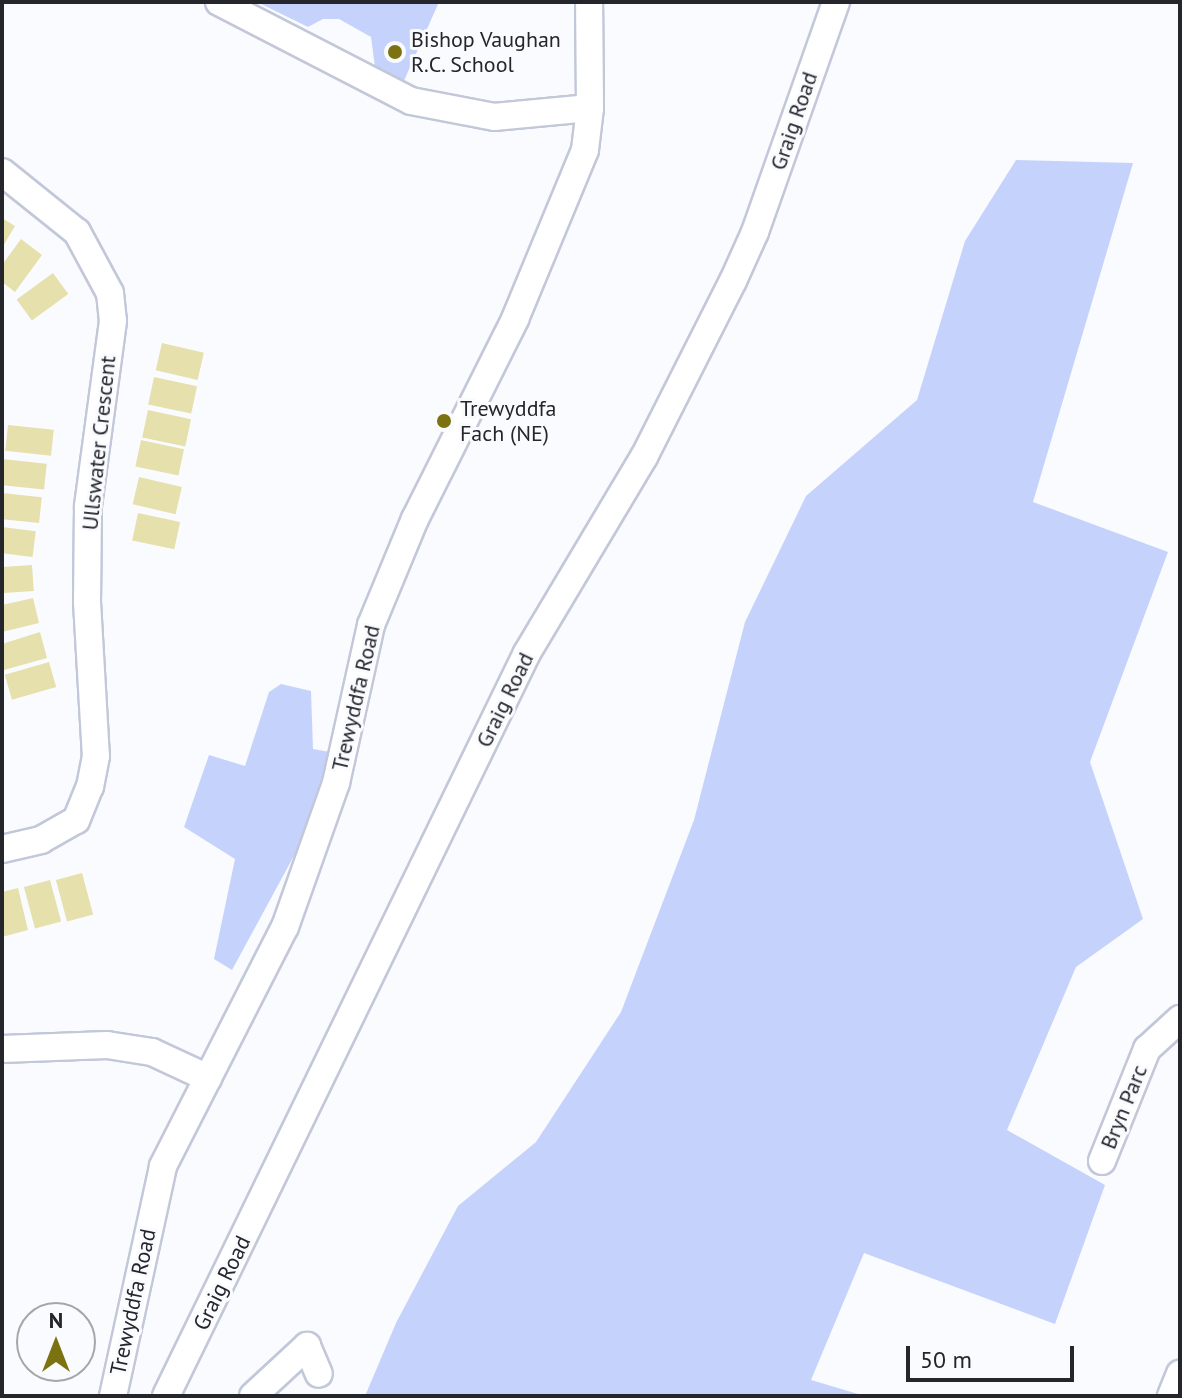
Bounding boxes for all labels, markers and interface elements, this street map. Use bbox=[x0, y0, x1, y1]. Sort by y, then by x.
place label: Bishop Vaughan R.C. School bbox=[411, 26, 562, 78]
marker: Bishop Vaughan R.C. School bbox=[386, 43, 404, 61]
street label: Graig Road bbox=[765, 68, 823, 174]
street label: Ullswater Crescent bbox=[77, 354, 121, 532]
place label: Trewyddfa Fach (NE) bbox=[460, 395, 556, 446]
marker: Trewyddfa Fach (NE) bbox=[435, 412, 453, 430]
street label: Trewyddfa Road bbox=[326, 622, 386, 774]
street label: Graig Road bbox=[471, 648, 539, 752]
street label: Bryn Parc bbox=[1095, 1061, 1153, 1153]
street label: Trewyddfa Road bbox=[105, 1226, 161, 1378]
street label: Graig Road bbox=[188, 1231, 256, 1335]
north arrow bbox=[16, 1302, 96, 1382]
text: N bbox=[49, 1306, 63, 1334]
scale bar bbox=[910, 1330, 1078, 1380]
text: 50 m bbox=[920, 1344, 972, 1375]

